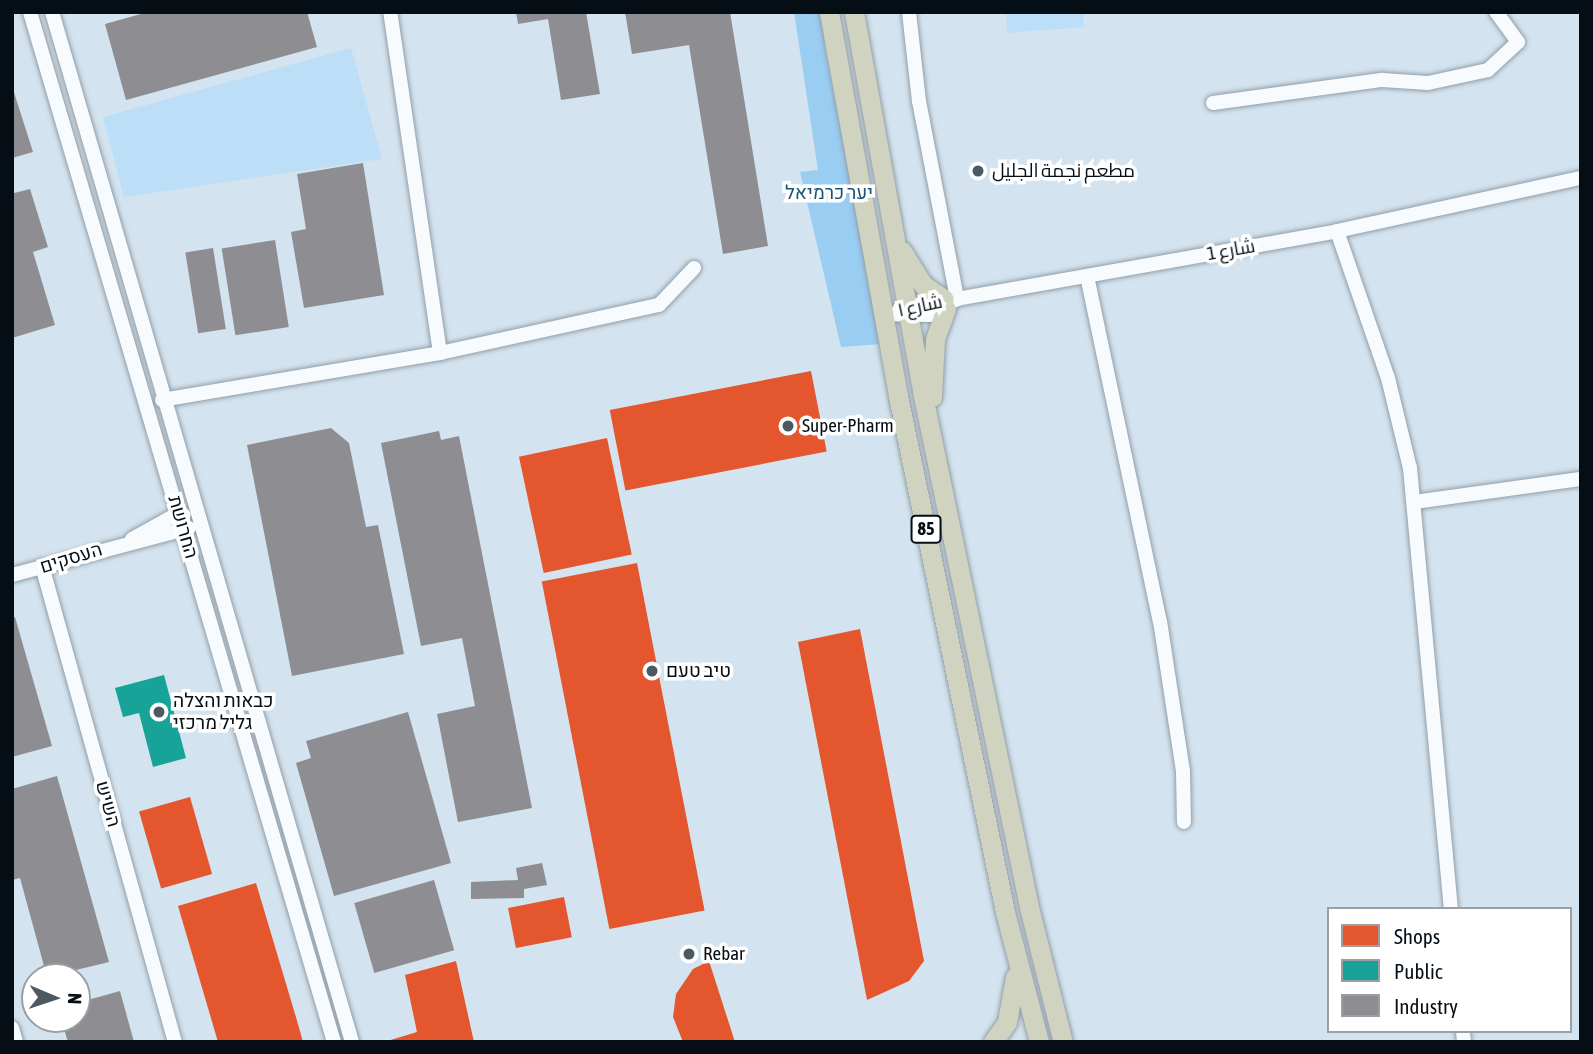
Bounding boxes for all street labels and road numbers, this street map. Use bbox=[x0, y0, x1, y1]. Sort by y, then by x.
street label: شارع 1 bbox=[1205, 235, 1257, 265]
street label: شارع ١ bbox=[895, 290, 945, 322]
street label: החרושת bbox=[163, 493, 203, 561]
road number: 85 bbox=[910, 514, 942, 544]
street label: העסקים bbox=[37, 538, 105, 578]
street label: השיש bbox=[91, 778, 125, 830]

